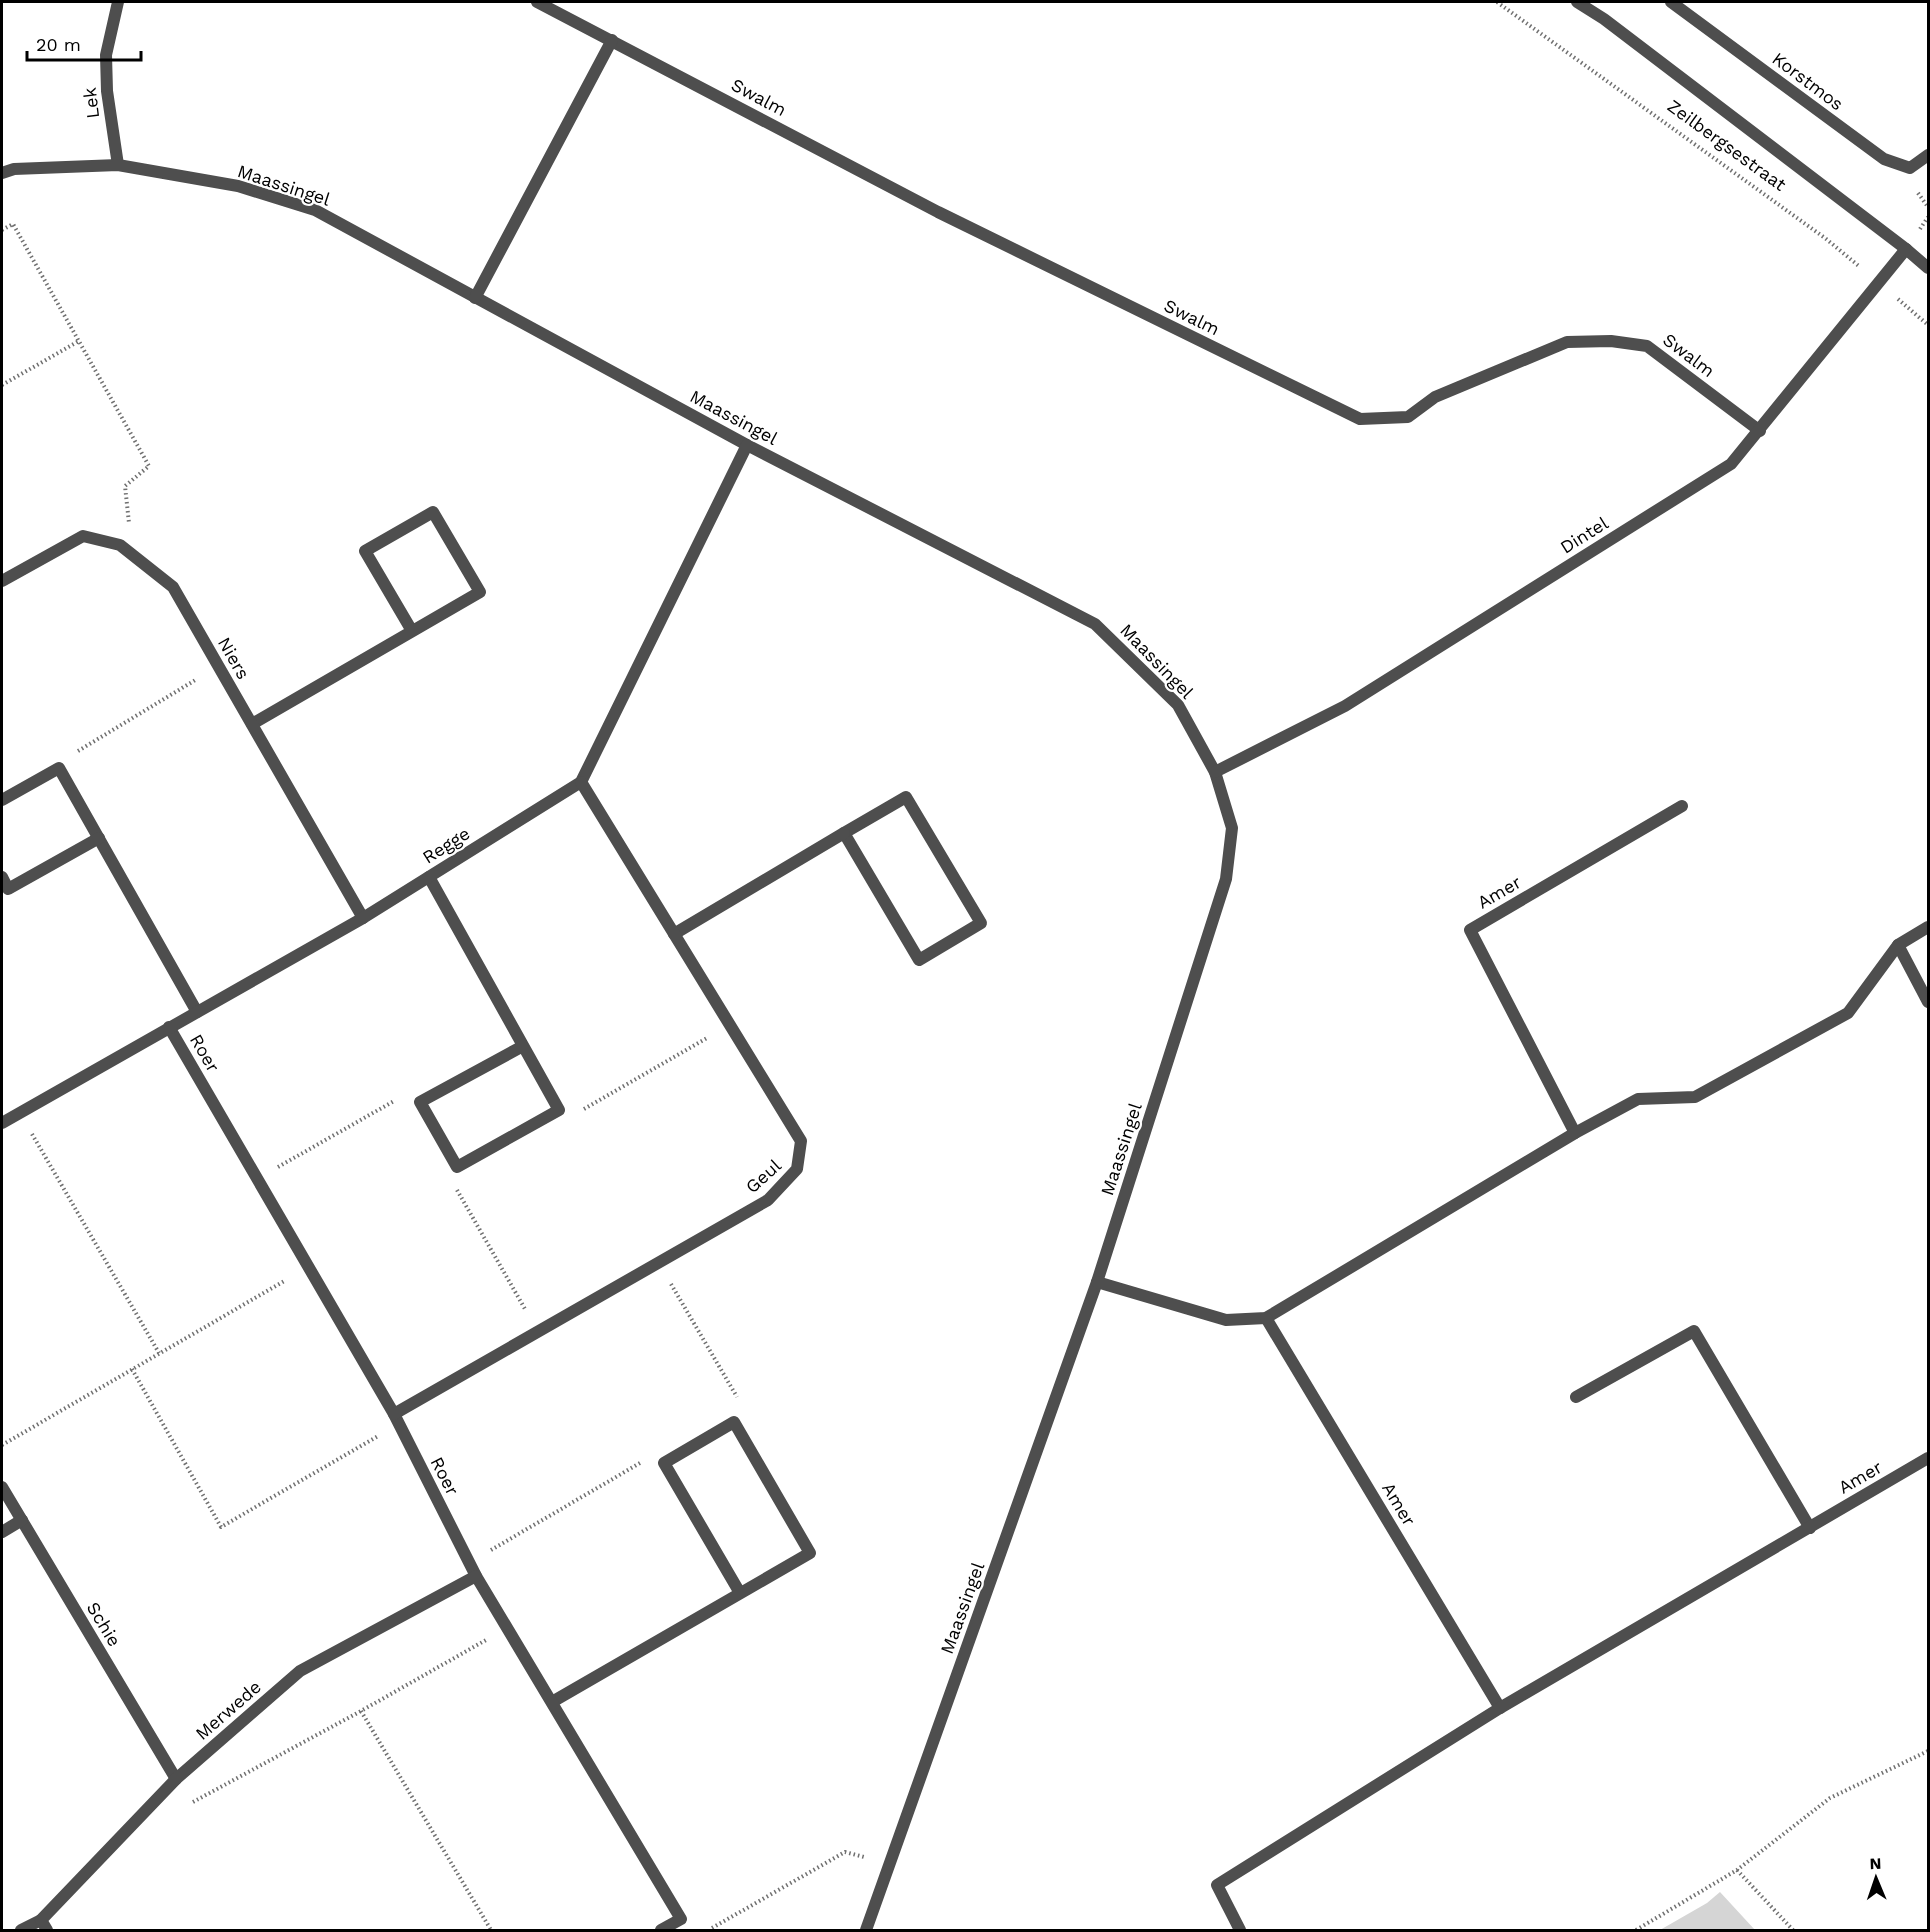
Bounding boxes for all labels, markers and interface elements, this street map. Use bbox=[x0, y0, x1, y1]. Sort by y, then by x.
scale bar bbox=[27, 24, 141, 62]
text: 20 m bbox=[36, 34, 81, 55]
street label: Korstmos bbox=[1768, 48, 1848, 114]
street label: Swalm bbox=[728, 74, 790, 120]
street label: Lek bbox=[79, 86, 103, 120]
street label: Zeilbergsestraat bbox=[1664, 95, 1791, 195]
street label: Maassingel bbox=[235, 160, 333, 210]
street label: Swalm bbox=[1161, 295, 1223, 339]
street label: Swalm bbox=[1659, 329, 1719, 381]
street label: Maassingel bbox=[687, 385, 782, 449]
street label: Dintel bbox=[1556, 512, 1612, 558]
street label: Maassingel bbox=[1116, 619, 1198, 703]
street label: Niers bbox=[214, 633, 254, 683]
street label: Regge bbox=[419, 822, 473, 868]
street label: Amer bbox=[1473, 871, 1525, 913]
street label: Roer bbox=[186, 1030, 224, 1076]
street label: Maassingel bbox=[1096, 1100, 1146, 1198]
street label: Geul bbox=[741, 1154, 785, 1197]
street label: Roer bbox=[427, 1453, 463, 1499]
street label: Amer bbox=[1834, 1456, 1886, 1498]
street label: Amer bbox=[1378, 1479, 1420, 1529]
street label: Maassingel bbox=[936, 1559, 988, 1657]
street label: Schie bbox=[83, 1598, 125, 1650]
street label: Merwede bbox=[191, 1676, 265, 1744]
north arrow bbox=[1846, 1848, 1906, 1908]
text: N bbox=[1869, 1854, 1882, 1873]

